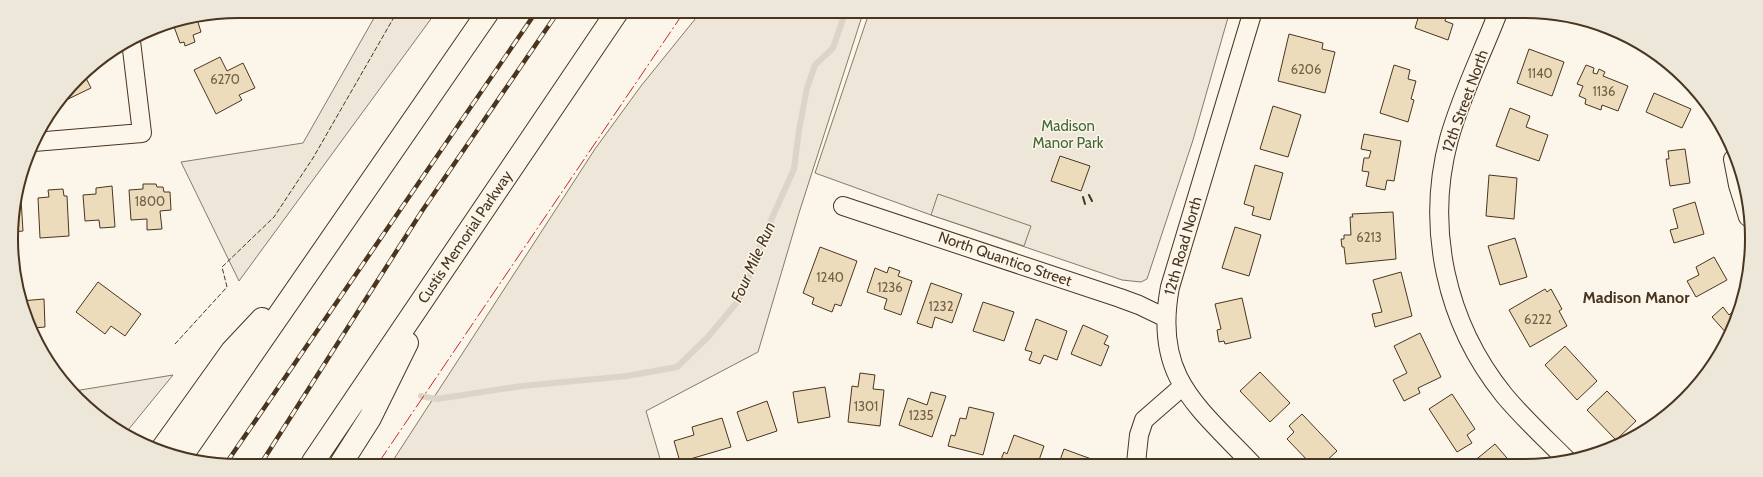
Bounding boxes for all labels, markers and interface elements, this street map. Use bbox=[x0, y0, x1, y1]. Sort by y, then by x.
street label: 12th Street North bbox=[1438, 47, 1492, 155]
house number: 6206 bbox=[1291, 61, 1321, 77]
house number: 1140 bbox=[1527, 65, 1553, 81]
house number: 6270 bbox=[210, 71, 240, 87]
house number: 1136 bbox=[1593, 83, 1615, 99]
park label: Madison Manor Park bbox=[1032, 117, 1104, 152]
street label: Custis Memorial Parkway bbox=[414, 167, 516, 307]
house number: 1800 bbox=[135, 193, 165, 209]
street label: 12th Road North bbox=[1160, 195, 1206, 297]
water label: Four Mile Run bbox=[727, 219, 779, 305]
street label: North Quantico Street bbox=[936, 228, 1074, 290]
house number: 6213 bbox=[1356, 229, 1382, 245]
house number: 1240 bbox=[816, 269, 844, 285]
house number: 1236 bbox=[877, 279, 903, 295]
district label: Madison Manor bbox=[1583, 288, 1690, 307]
house number: 1232 bbox=[929, 298, 954, 314]
house number: 6222 bbox=[1524, 311, 1552, 327]
house number: 1301 bbox=[854, 398, 878, 414]
house number: 1235 bbox=[908, 407, 934, 423]

